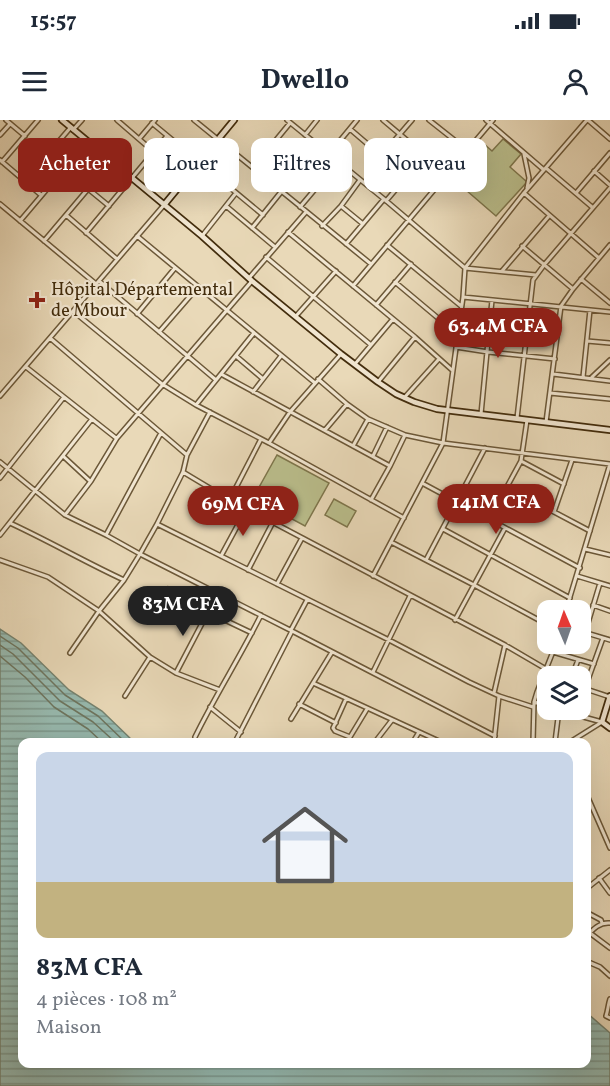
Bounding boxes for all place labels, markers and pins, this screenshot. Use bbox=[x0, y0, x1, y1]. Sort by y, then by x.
place label: Hôpital Départemental de Mbour bbox=[51, 278, 233, 324]
marker: Hôpital Départemental de Mbour bbox=[28, 291, 46, 309]
pin: 63.4M CFA bbox=[429, 308, 567, 359]
pin: 141M CFA bbox=[434, 484, 558, 535]
pin: 69M CFA bbox=[188, 486, 298, 537]
pin: 83M CFA bbox=[128, 586, 238, 637]

